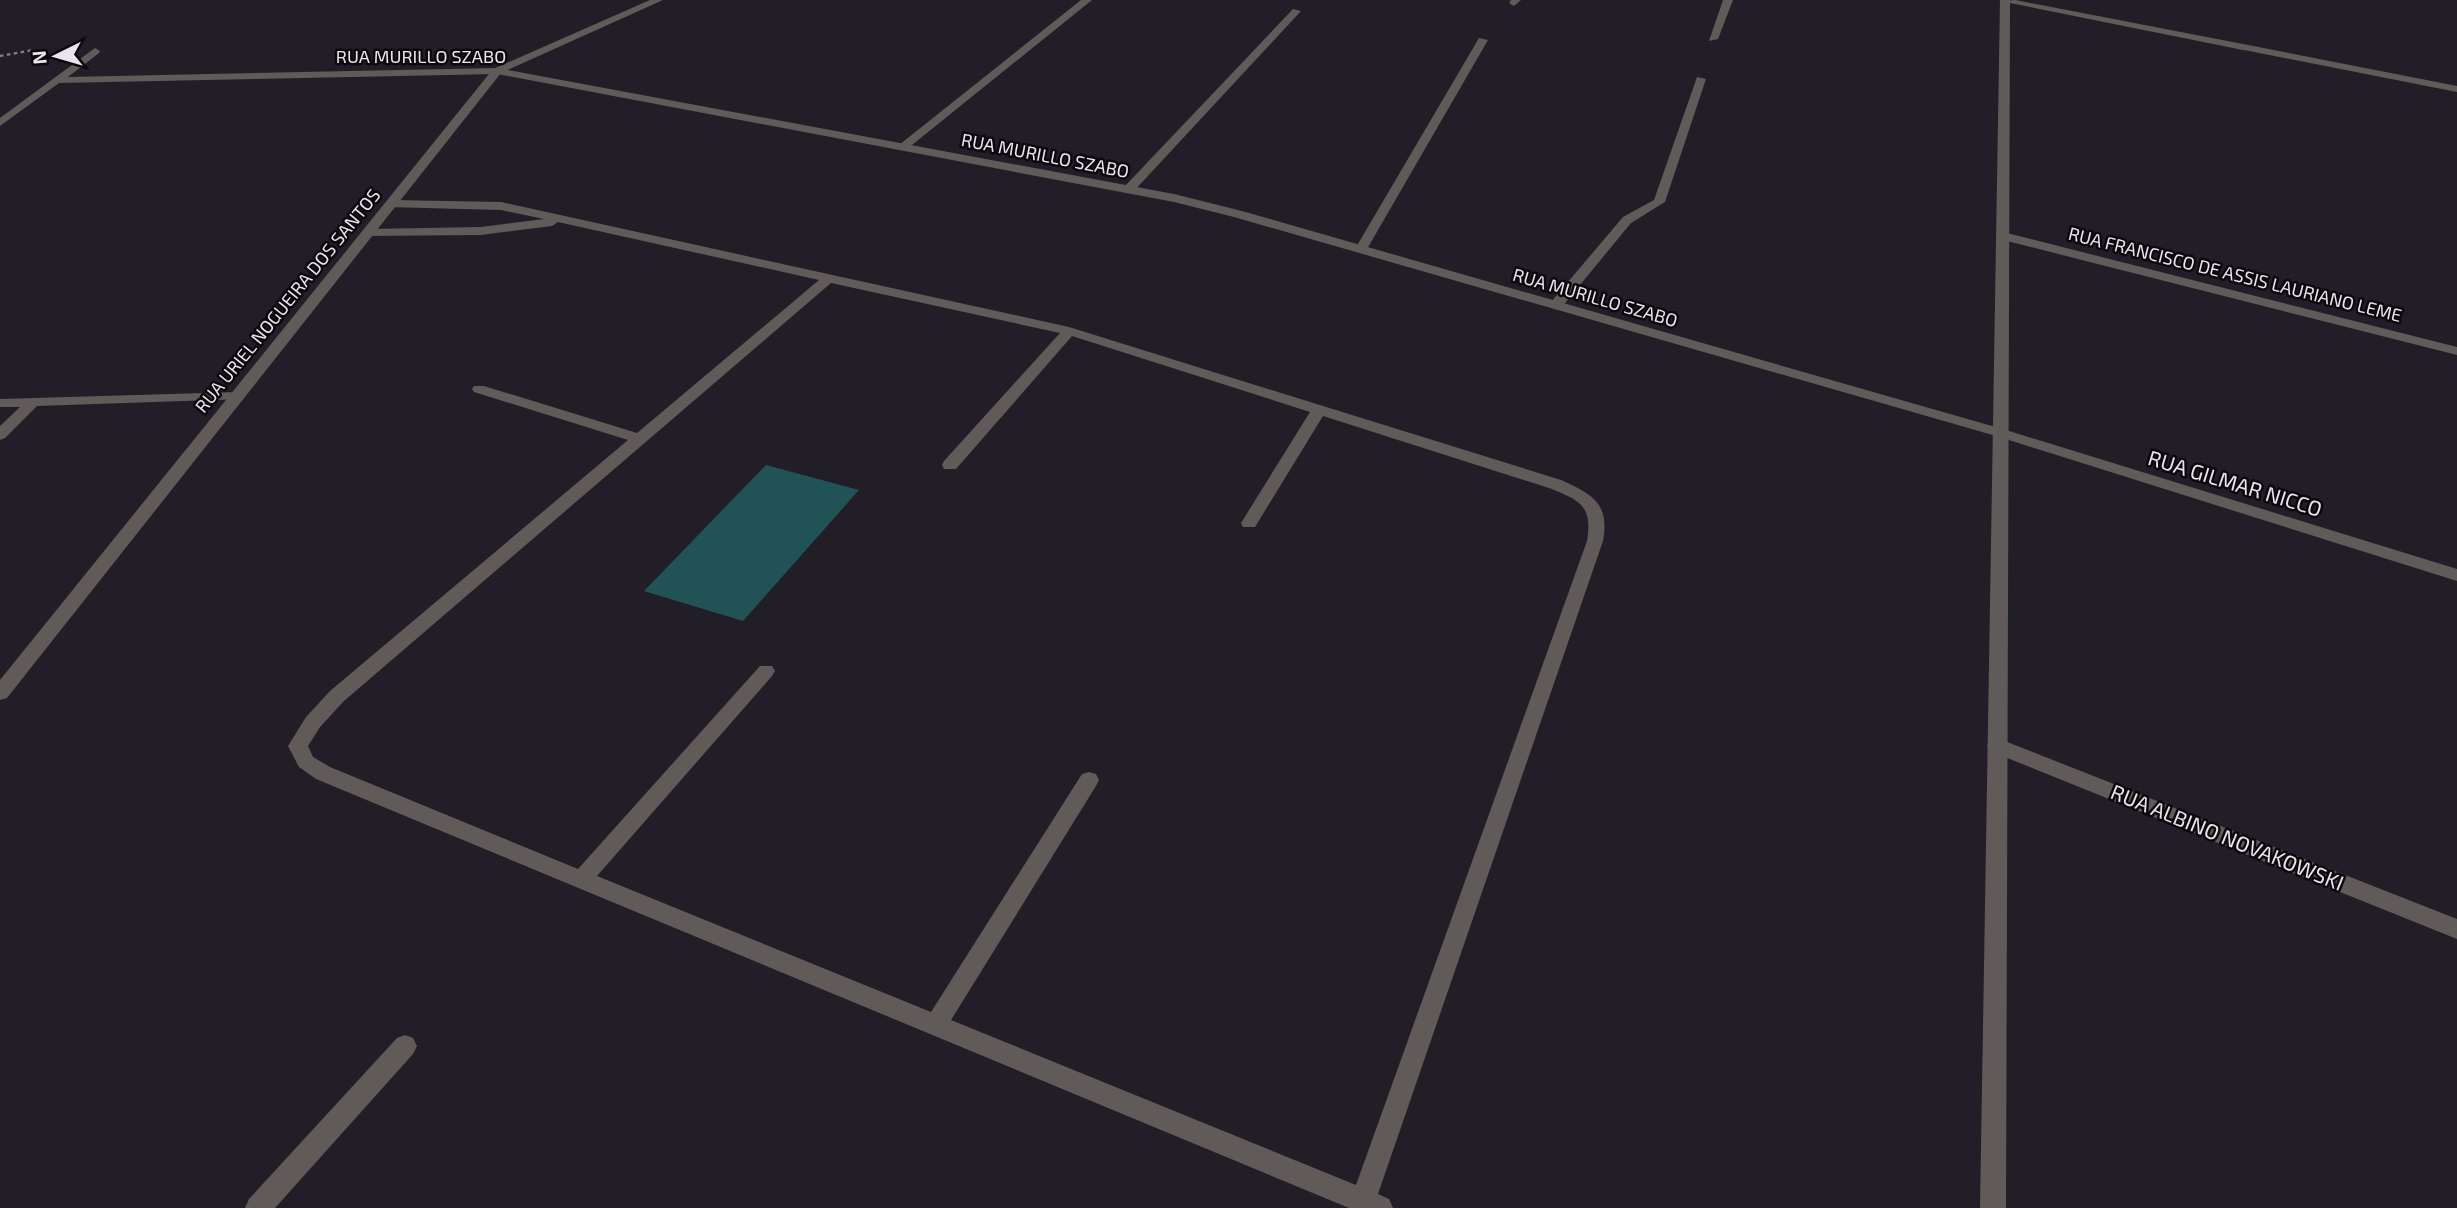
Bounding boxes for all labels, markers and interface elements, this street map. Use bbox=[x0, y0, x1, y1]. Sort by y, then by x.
north arrow bbox=[21, 21, 91, 91]
street label: RUA MURILLO SZABO bbox=[336, 45, 506, 67]
text: N bbox=[27, 50, 51, 65]
street label: RUA MURILLO SZABO bbox=[959, 128, 1131, 182]
street label: RUA URIEL NOGUEIRA DOS SANTOS bbox=[190, 184, 384, 417]
street label: RUA FRANCISCO DE ASSIS LAURIANO LEME bbox=[2066, 222, 2404, 326]
street label: RUA MURILLO SZABO bbox=[1510, 263, 1680, 331]
street label: RUA GILMAR NICCO bbox=[2145, 444, 2325, 521]
street label: RUA ALBINO NOVAKOWSKI bbox=[2107, 778, 2348, 895]

